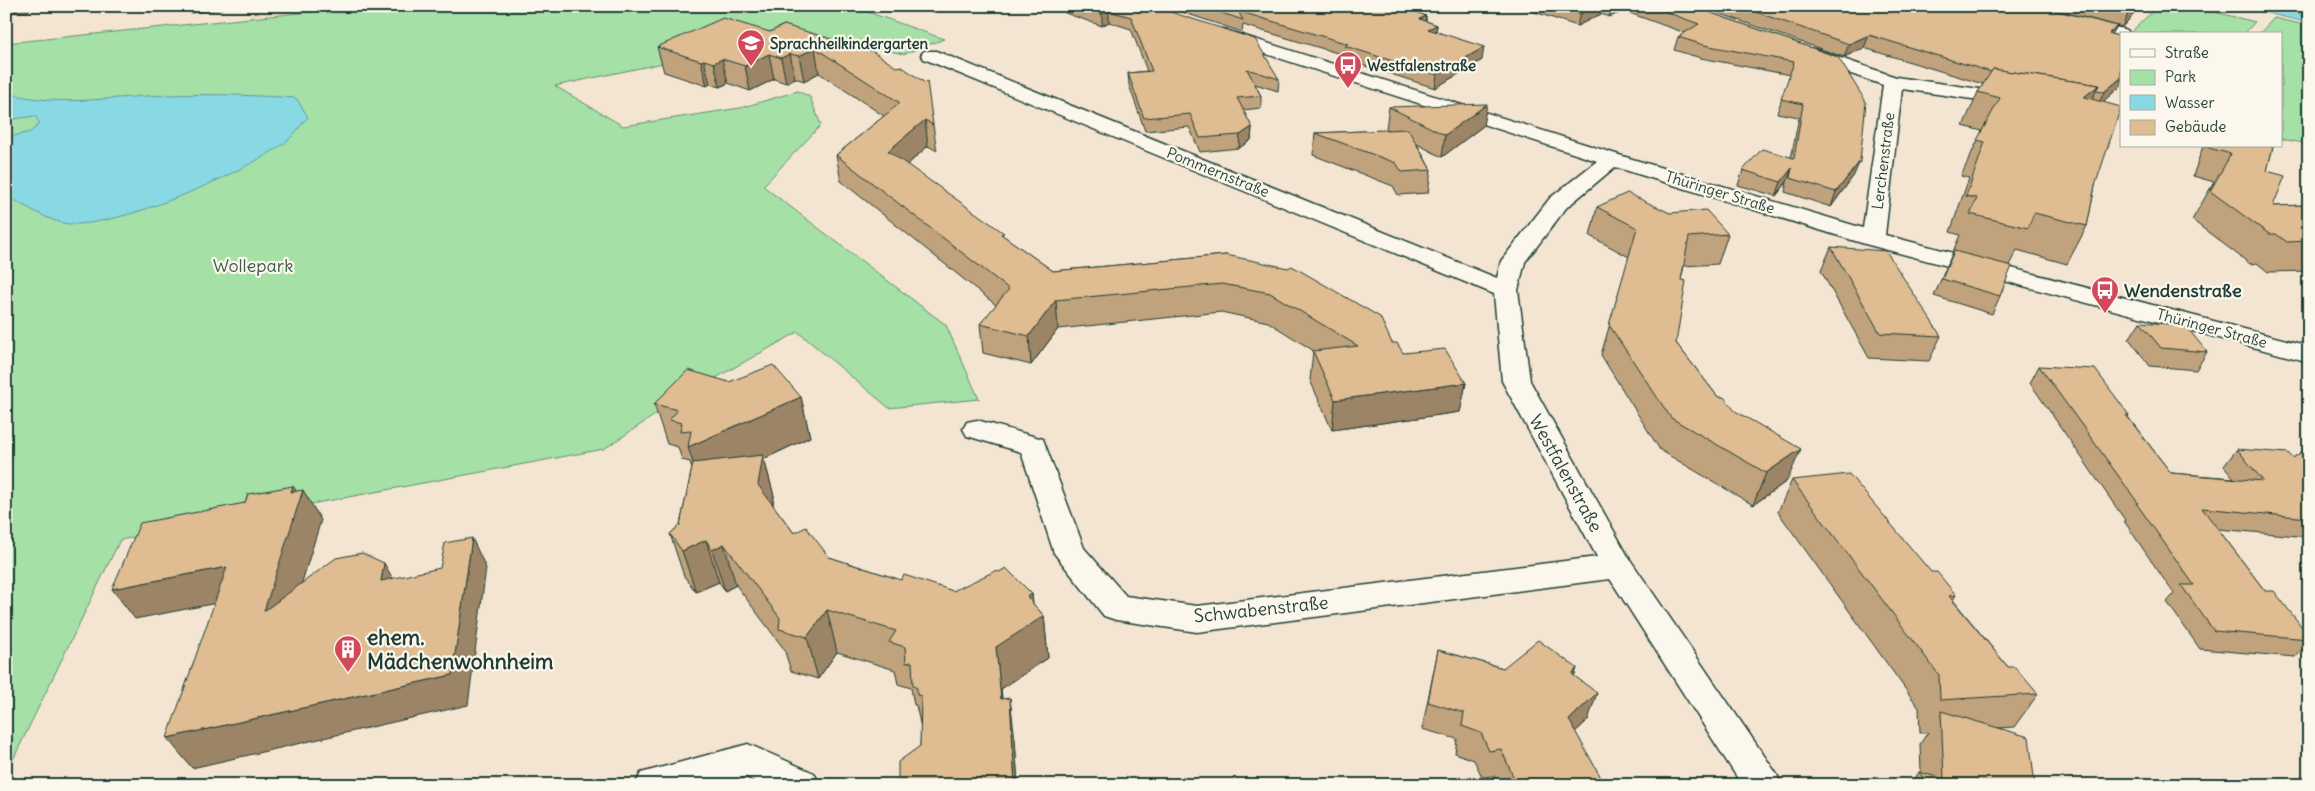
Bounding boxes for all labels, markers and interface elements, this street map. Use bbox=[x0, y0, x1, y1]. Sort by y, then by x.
school or university icon: Sprachheilkindergarten bbox=[736, 28, 766, 67]
legend bbox=[2120, 32, 2282, 148]
place label: Sprachheilkindergarten bbox=[770, 34, 929, 54]
text: Straße bbox=[2165, 43, 2209, 62]
bus stop icon: Westfalenstraße bbox=[1333, 50, 1363, 89]
place label: Westfalenstraße bbox=[1367, 56, 1476, 75]
text: Park bbox=[2165, 67, 2196, 86]
text: Wasser bbox=[2165, 93, 2215, 112]
street label: Lerchenstraße bbox=[1868, 111, 1898, 211]
text: Gebäude bbox=[2165, 117, 2226, 136]
street label: Pommernstraße bbox=[1164, 143, 1272, 201]
street label: Thüringer Straße bbox=[1663, 166, 1777, 218]
park label: Wollepark bbox=[213, 254, 293, 277]
bus stop icon: Wendenstraße bbox=[2090, 275, 2120, 314]
place label: Wendenstraße bbox=[2124, 279, 2242, 302]
street label: Thüringer Straße bbox=[2155, 304, 2269, 352]
street label: Westfalenstraße bbox=[1524, 410, 1608, 536]
street label: Schwabenstraße bbox=[1193, 591, 1329, 627]
place label: ehem. Mädchenwohnheim bbox=[367, 624, 554, 675]
building icon: ehem. Mädchenwohnheim bbox=[333, 634, 363, 673]

